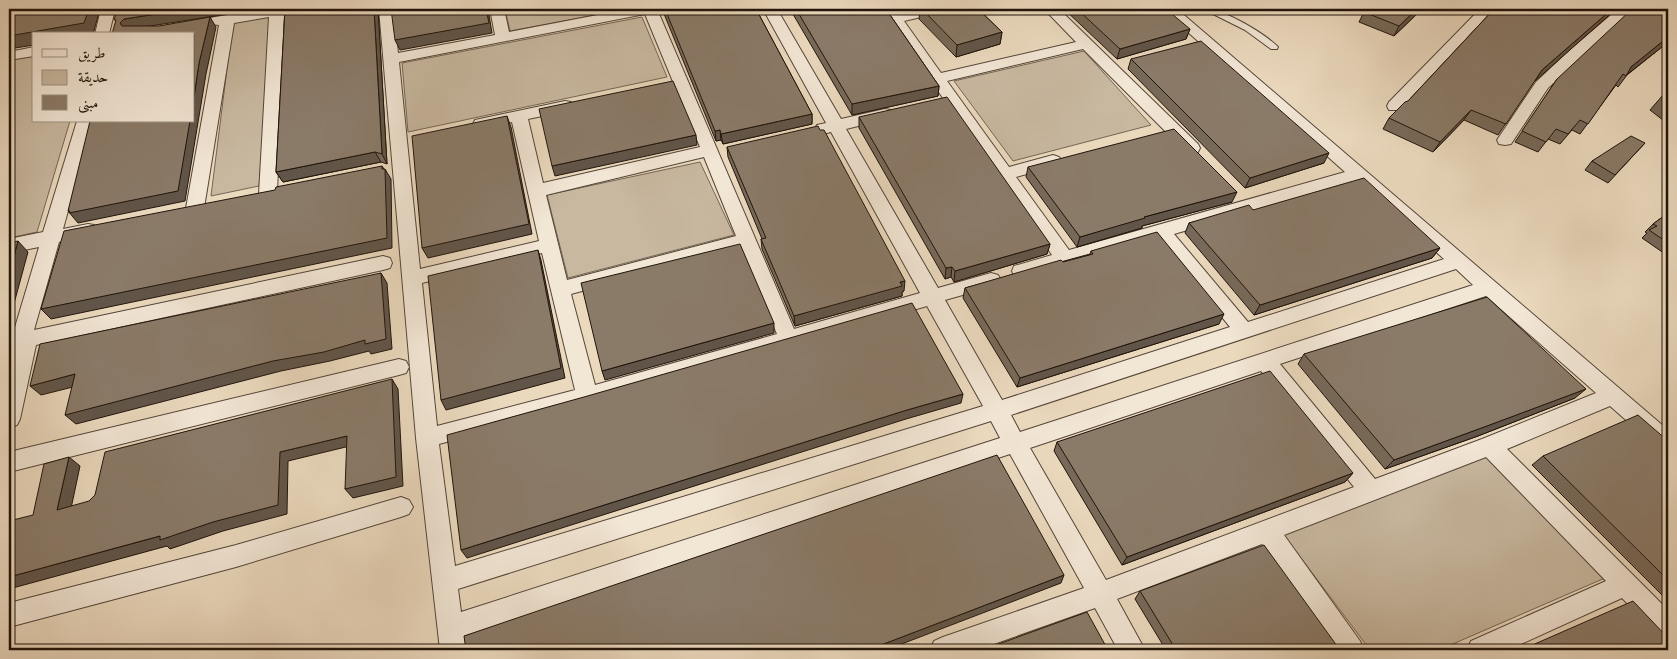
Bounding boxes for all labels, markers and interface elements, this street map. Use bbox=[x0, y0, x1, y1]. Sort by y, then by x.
legend bbox=[32, 32, 195, 122]
text: طريق bbox=[78, 43, 105, 63]
text: حديقة bbox=[78, 67, 108, 86]
text: مبنى bbox=[78, 93, 98, 114]

